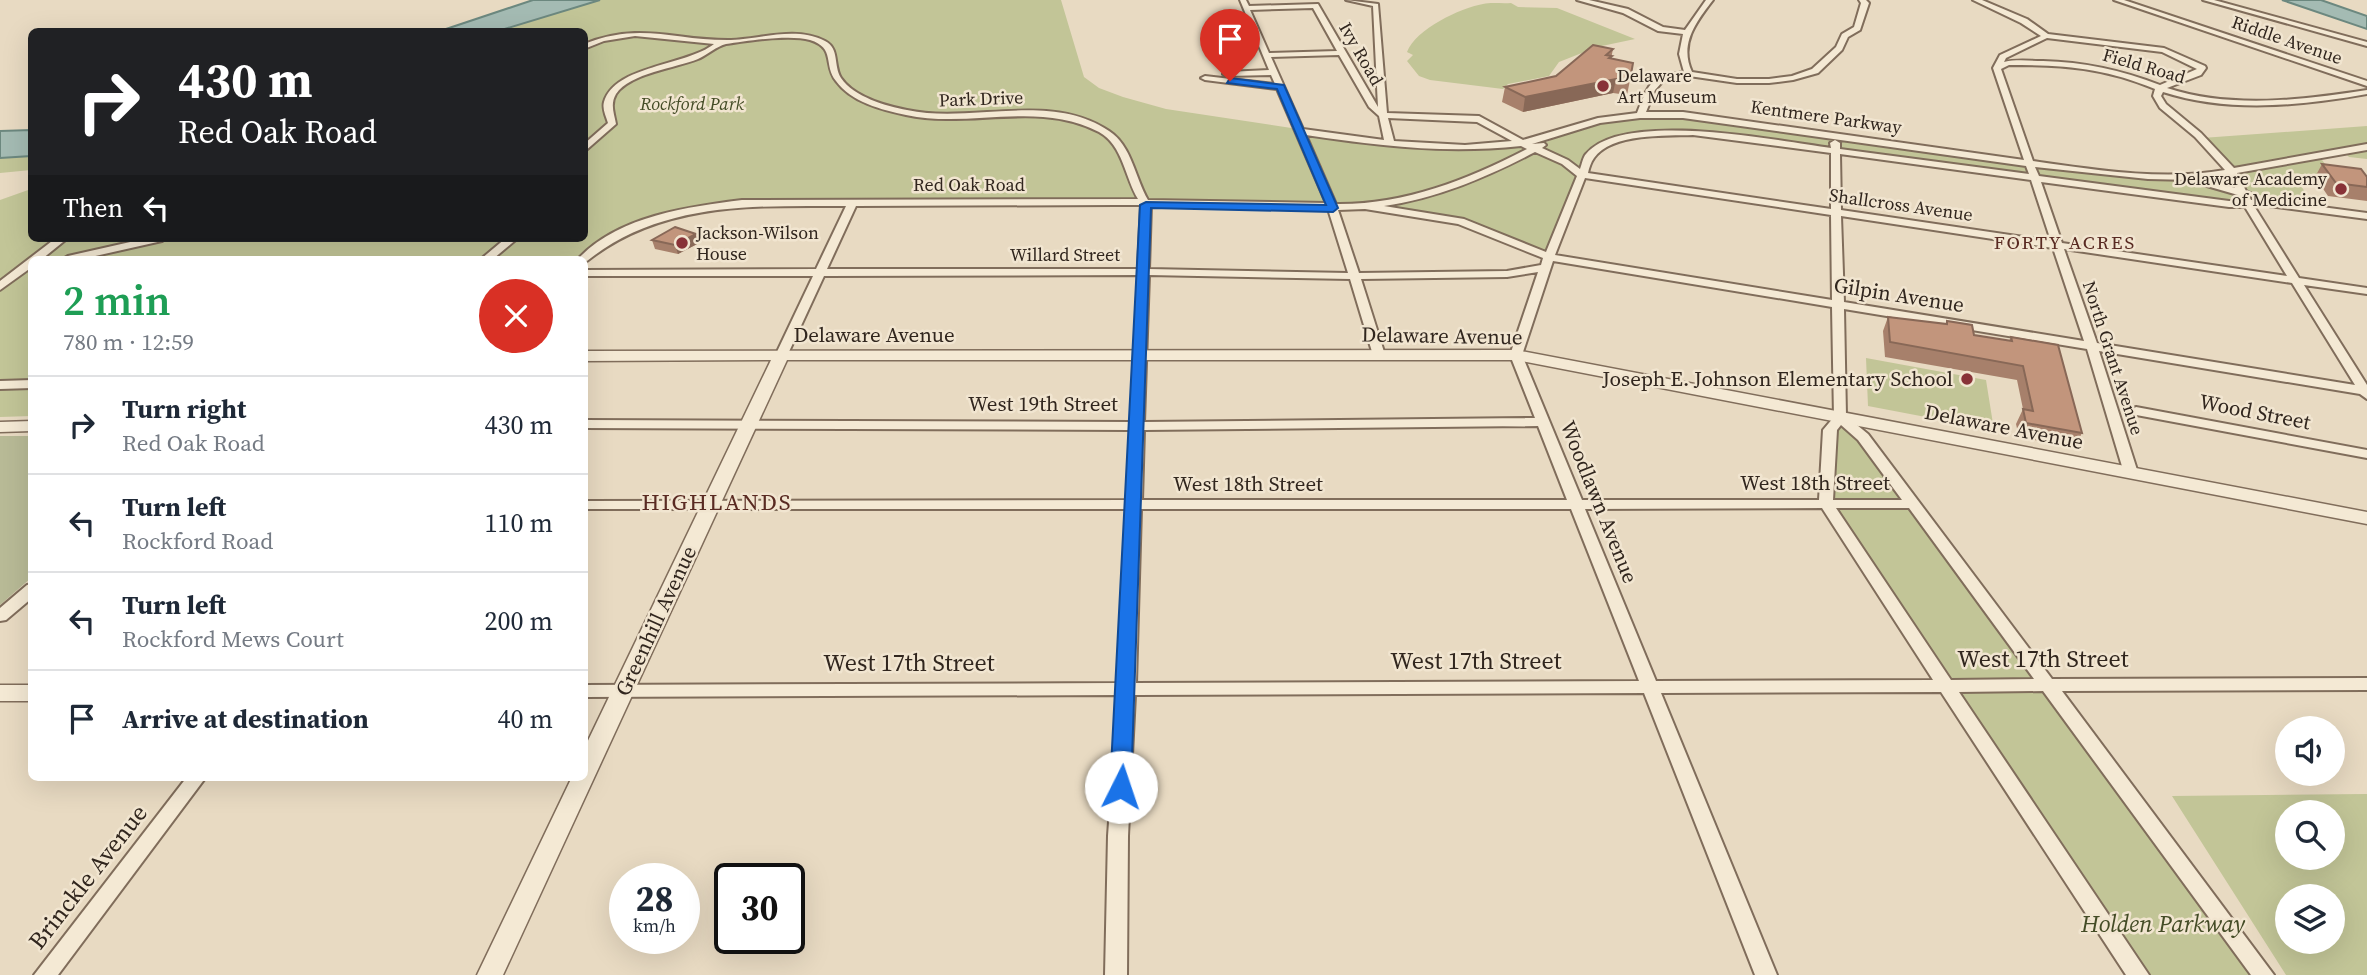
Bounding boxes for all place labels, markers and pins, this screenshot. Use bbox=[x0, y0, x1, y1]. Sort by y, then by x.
pin bbox=[1200, 9, 1260, 81]
place label: Delaware Art Museum bbox=[1617, 63, 1717, 109]
marker: Delaware Art Museum bbox=[1595, 78, 1611, 94]
place label: Delaware Academy of Medicine bbox=[2174, 166, 2328, 212]
marker: Delaware Academy of Medicine bbox=[2333, 181, 2349, 197]
place label: Jackson-Wilson House bbox=[695, 220, 819, 266]
marker: Jackson-Wilson House bbox=[674, 235, 690, 251]
place label: Joseph E. Johnson Elementary School bbox=[1601, 364, 1953, 393]
marker: Joseph E. Johnson Elementary School bbox=[1959, 371, 1975, 387]

